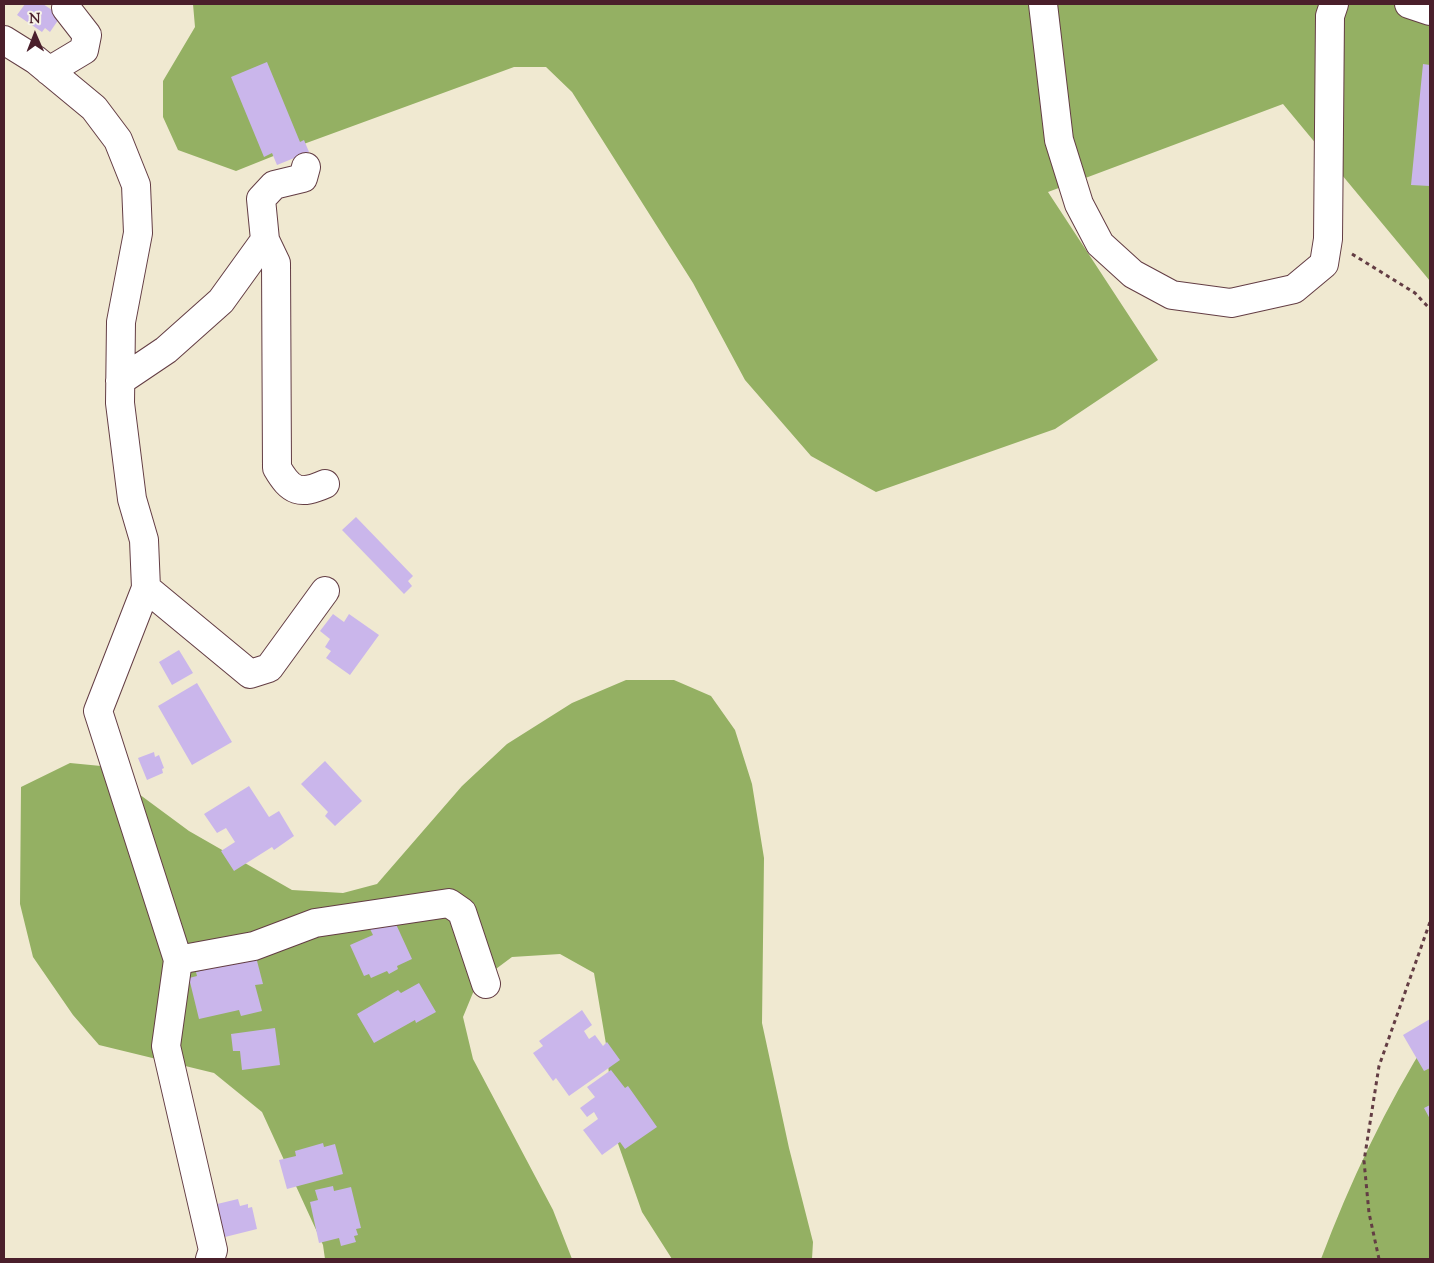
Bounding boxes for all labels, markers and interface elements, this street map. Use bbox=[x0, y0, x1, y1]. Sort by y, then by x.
north arrow bbox=[10, 10, 60, 60]
text: N bbox=[29, 10, 41, 30]

